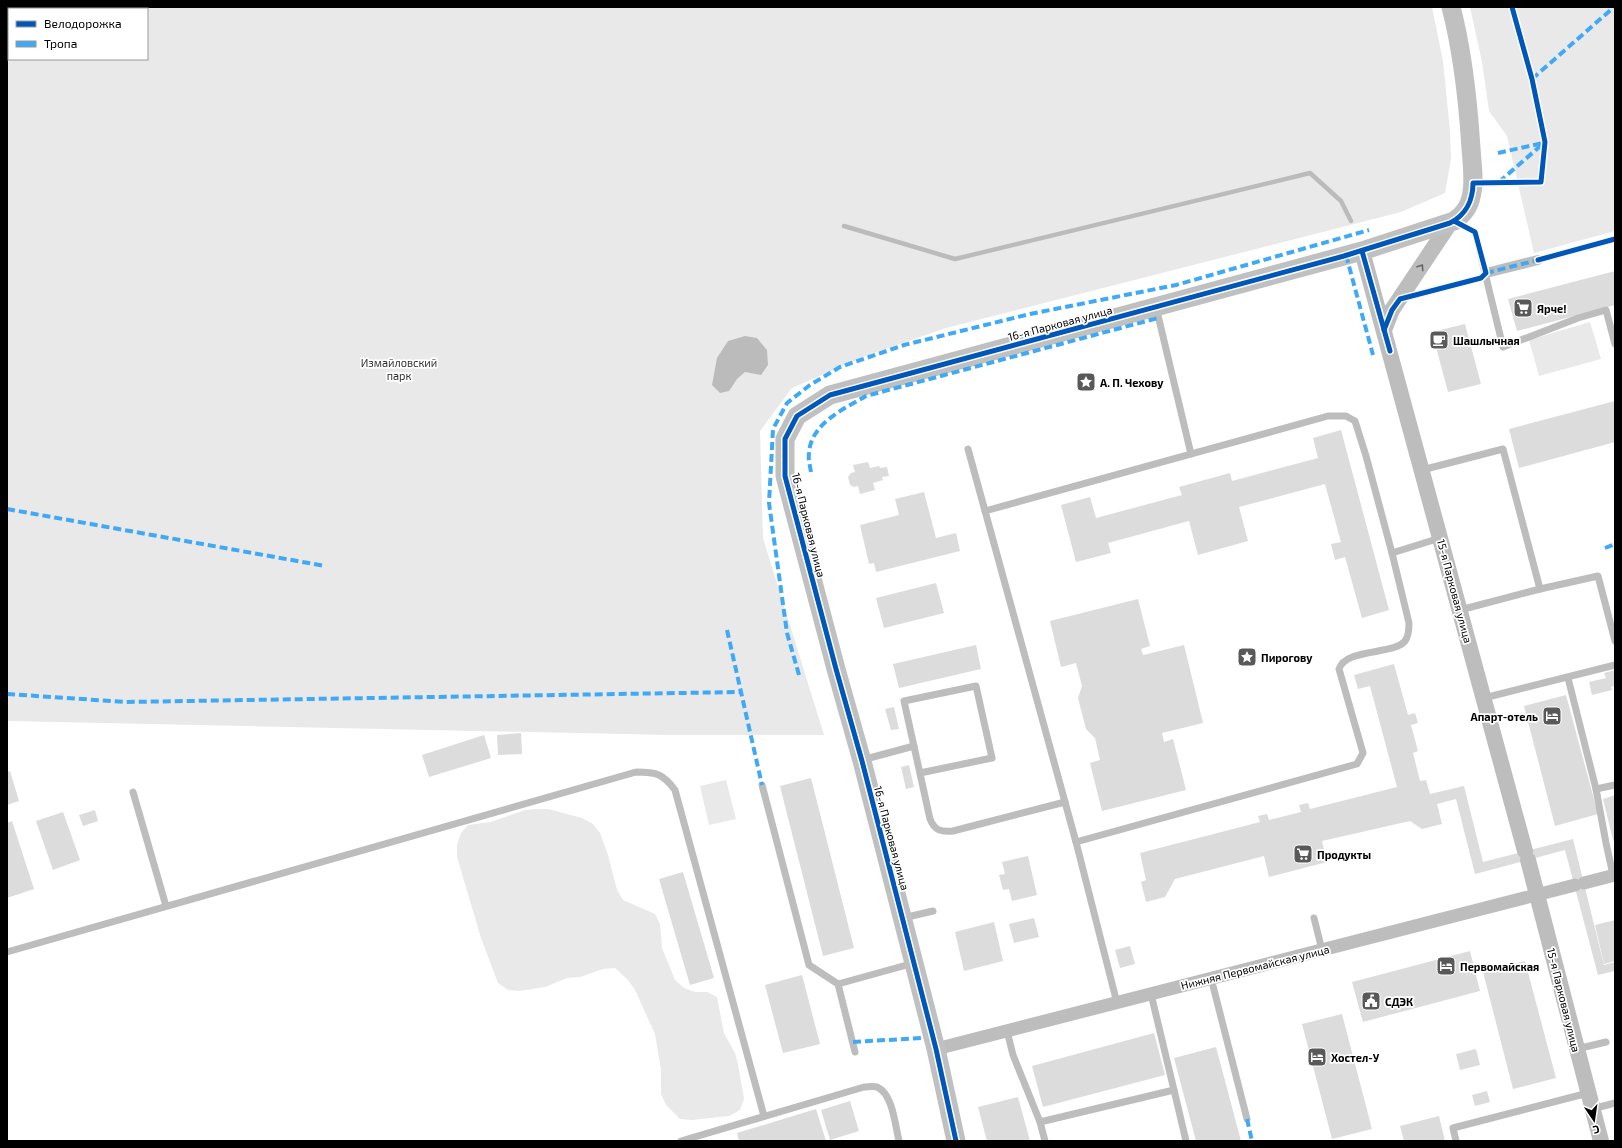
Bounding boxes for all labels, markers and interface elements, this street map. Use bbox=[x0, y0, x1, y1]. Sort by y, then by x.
legend bbox=[8, 8, 148, 60]
text: Велодорожка bbox=[44, 16, 122, 30]
text: Тропа bbox=[44, 36, 77, 50]
one-way arrow bbox=[1416, 264, 1423, 271]
supermarket icon: Ярче! bbox=[1512, 297, 1534, 319]
place label: Ярче! bbox=[1537, 302, 1566, 315]
street label: 16-я Парковая улица bbox=[1006, 303, 1114, 344]
cafe icon: Шашлычная bbox=[1428, 329, 1450, 351]
place label: Шашлычная bbox=[1453, 334, 1520, 347]
park label: Измайловский парк bbox=[361, 356, 437, 382]
place icon: А. П. Чехову bbox=[1075, 371, 1097, 393]
place label: А. П. Чехову bbox=[1100, 376, 1164, 389]
street label: 16-я Парковая улица bbox=[789, 471, 828, 579]
street label: 15-я Парковая улица bbox=[1434, 538, 1475, 645]
place icon: Пирогову bbox=[1236, 646, 1258, 668]
place label: Пирогову bbox=[1261, 651, 1313, 664]
hotel icon: Апарт-отель bbox=[1541, 705, 1563, 727]
place label: Апарт-отель bbox=[1471, 710, 1538, 723]
street label: 16-я Парковая улица bbox=[871, 784, 912, 892]
supermarket icon: Продукты bbox=[1292, 843, 1314, 865]
place label: Продукты bbox=[1317, 848, 1371, 861]
street label: Нижняя Первомайская улица bbox=[1179, 942, 1331, 993]
street label: 15-я Парковая улица bbox=[1544, 947, 1583, 1054]
hotel icon: Первомайская bbox=[1435, 955, 1457, 977]
place label: Первомайская bbox=[1460, 960, 1539, 973]
public building icon: СДЭК bbox=[1360, 990, 1382, 1012]
place label: СДЭК bbox=[1385, 995, 1413, 1008]
hotel icon: Хостел-У bbox=[1306, 1046, 1328, 1068]
place label: Хостел-У bbox=[1331, 1051, 1380, 1064]
north arrow bbox=[1574, 1100, 1614, 1140]
text: С bbox=[1591, 1123, 1601, 1137]

